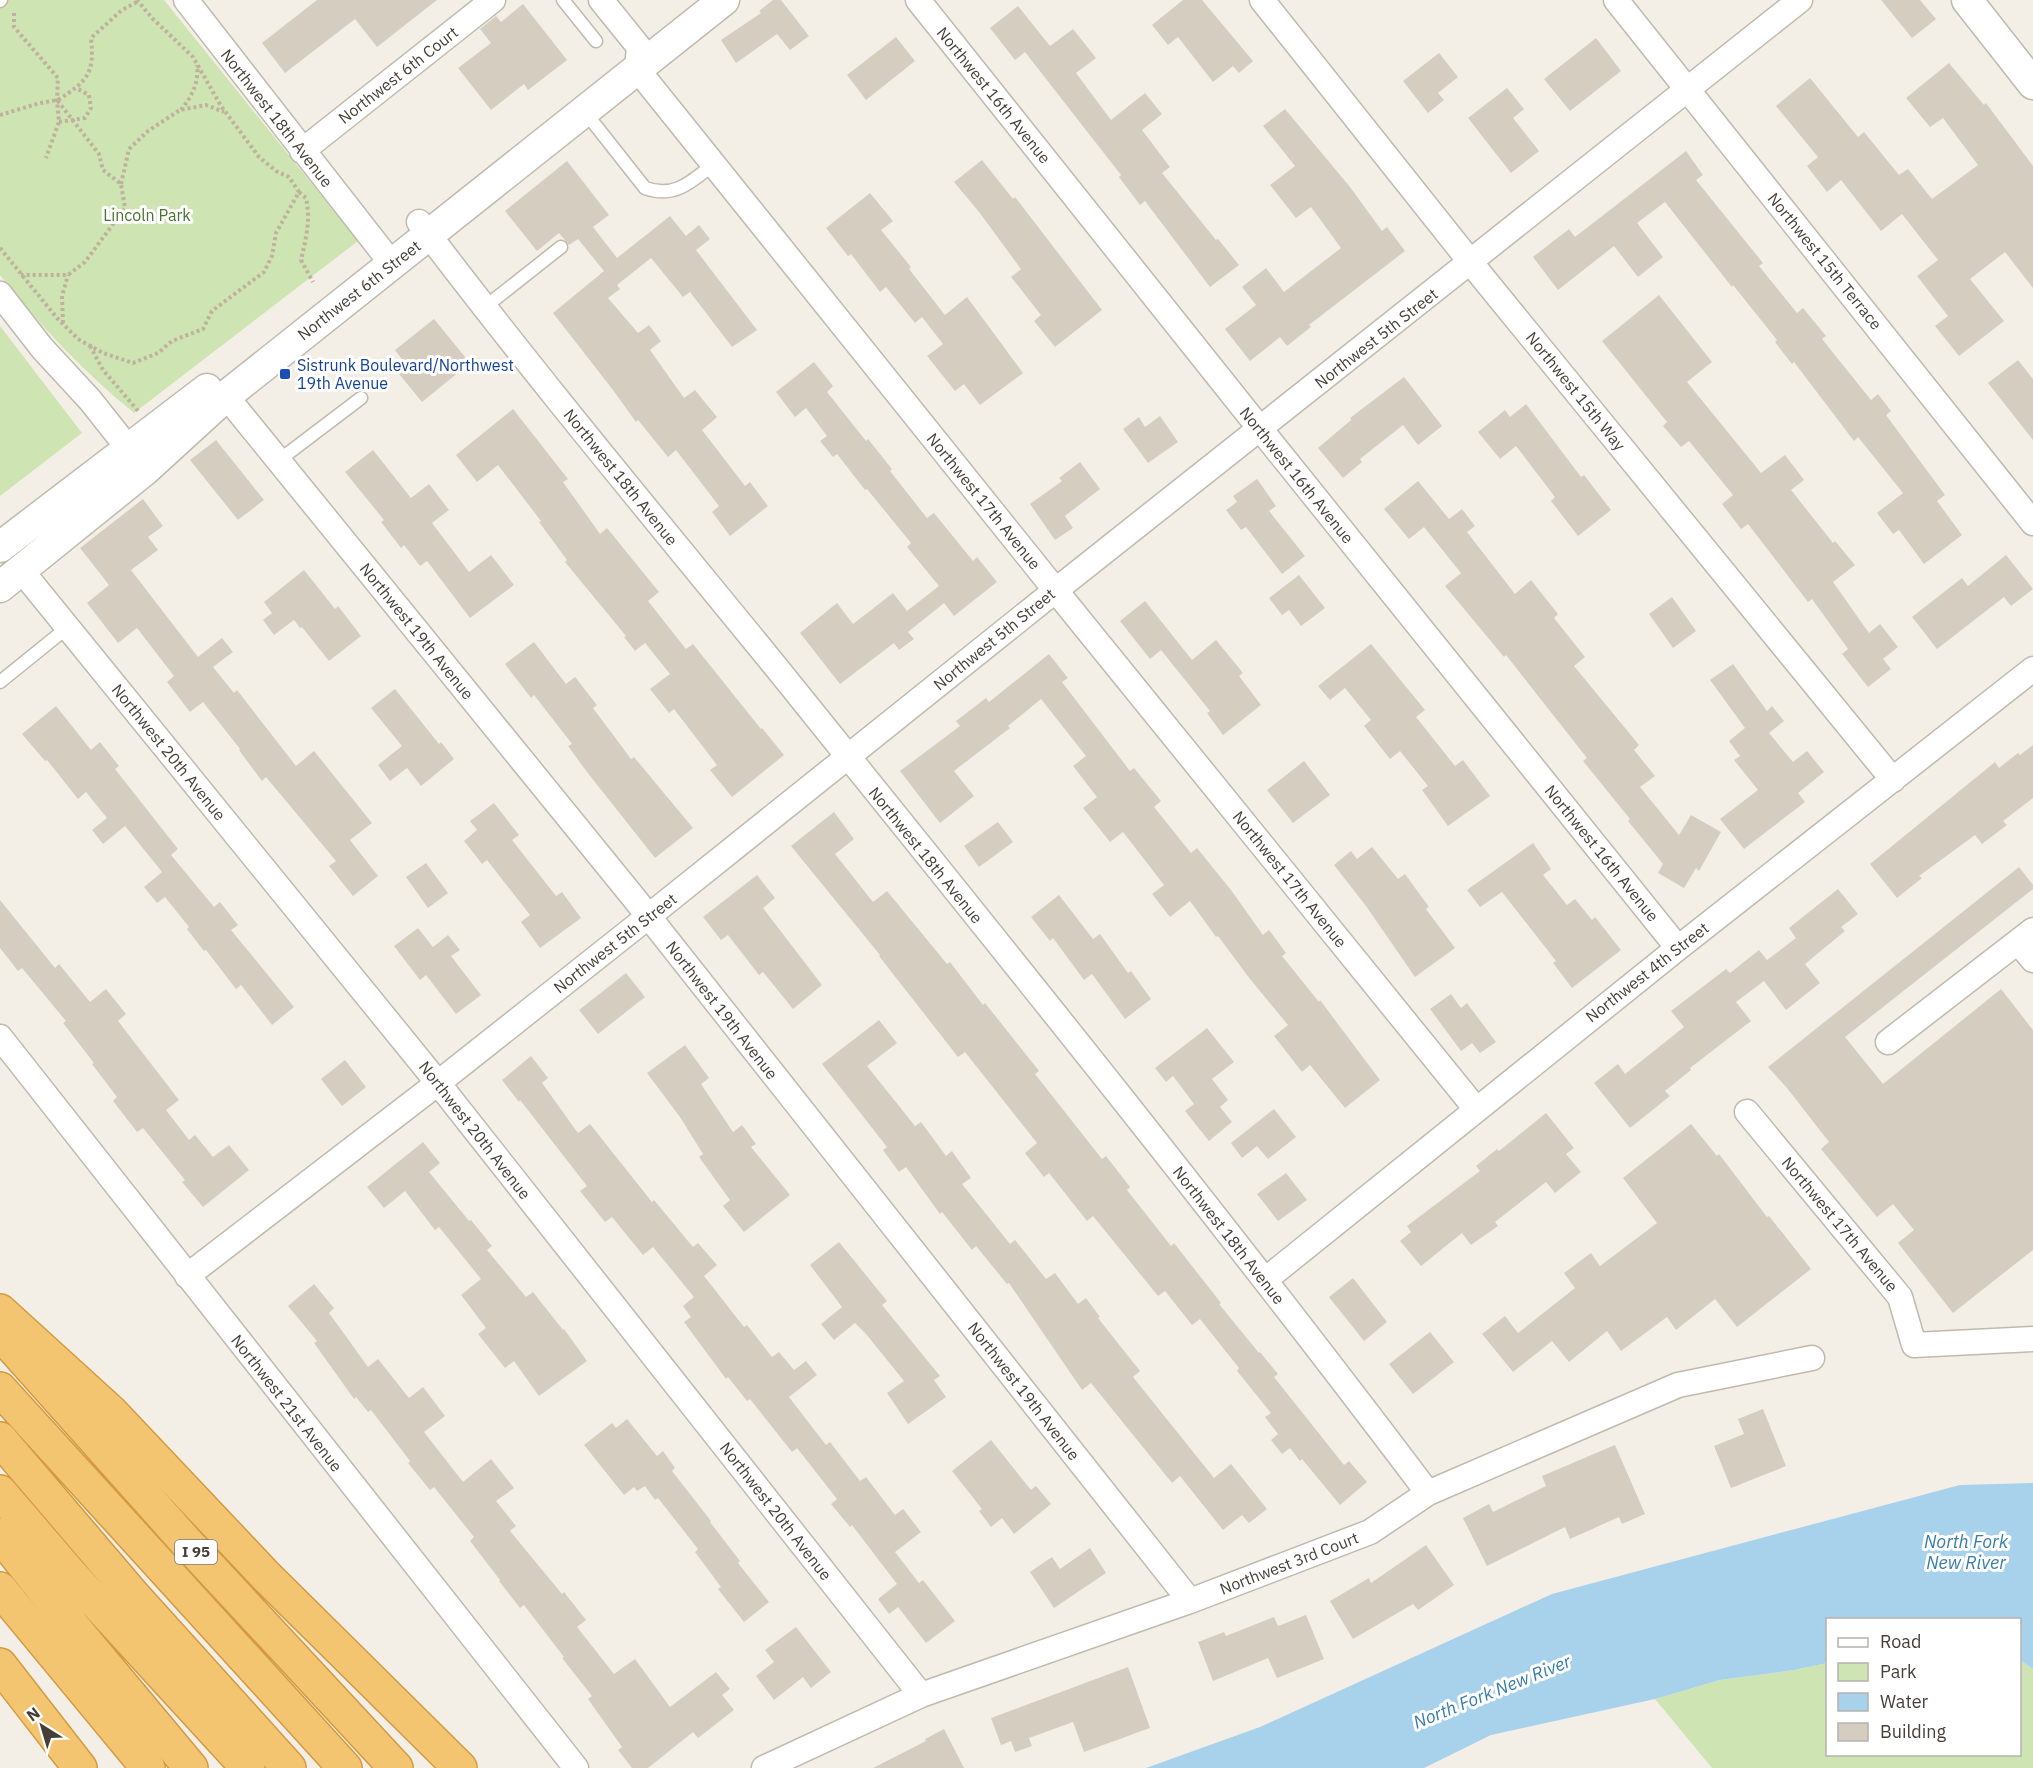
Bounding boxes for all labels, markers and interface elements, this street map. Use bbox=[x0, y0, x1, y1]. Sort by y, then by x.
street label: Northwest 6th Court bbox=[334, 22, 462, 128]
street label: Northwest 16th Avenue bbox=[933, 23, 1055, 168]
street label: Northwest 18th Avenue bbox=[217, 45, 337, 191]
street label: Northwest 15th Terrace bbox=[1764, 188, 1887, 334]
park label: Lincoln Park bbox=[103, 205, 191, 225]
street label: Northwest 6th Street bbox=[293, 236, 425, 344]
street label: Northwest 5th Street bbox=[1310, 284, 1442, 392]
street label: Northwest 15th Way bbox=[1522, 328, 1630, 454]
place label: Sistrunk Boulevard/Northwest 19th Avenue bbox=[297, 355, 514, 393]
marker: Sistrunk Boulevard/Northwest 19th Avenue bbox=[278, 367, 292, 381]
street label: Northwest 16th Avenue bbox=[1236, 403, 1358, 548]
street label: Northwest 18th Avenue bbox=[560, 405, 682, 550]
street label: Northwest 17th Avenue bbox=[923, 429, 1045, 574]
street label: Northwest 19th Avenue bbox=[356, 559, 478, 704]
street label: Northwest 5th Street bbox=[929, 584, 1059, 694]
street label: Northwest 20th Avenue bbox=[108, 680, 230, 825]
street label: Northwest 16th Avenue bbox=[1541, 781, 1663, 926]
street label: Northwest 18th Avenue bbox=[865, 783, 987, 928]
street label: Northwest 17th Avenue bbox=[1229, 807, 1351, 952]
street label: Northwest 5th Street bbox=[549, 889, 681, 997]
street label: Northwest 4th Street bbox=[1581, 918, 1713, 1026]
street label: Northwest 19th Avenue bbox=[662, 937, 782, 1083]
street label: Northwest 20th Avenue bbox=[415, 1057, 535, 1203]
street label: Northwest 17th Avenue bbox=[1778, 1152, 1902, 1296]
street label: Northwest 18th Avenue bbox=[1169, 1162, 1289, 1308]
street label: Northwest 19th Avenue bbox=[964, 1318, 1084, 1464]
street label: Northwest 21st Avenue bbox=[227, 1330, 347, 1476]
street label: Northwest 20th Avenue bbox=[716, 1438, 836, 1584]
street label: Northwest 3rd Court bbox=[1217, 1527, 1361, 1599]
water label: North Fork New River bbox=[1924, 1530, 2009, 1574]
road number: I 95 bbox=[175, 1540, 217, 1564]
legend bbox=[1826, 1618, 2021, 1756]
text: Road bbox=[1880, 1630, 1921, 1653]
water label: North Fork New River bbox=[1410, 1649, 1574, 1734]
text: Park bbox=[1880, 1660, 1917, 1683]
text: Water bbox=[1880, 1690, 1929, 1713]
north arrow bbox=[12, 1696, 72, 1756]
text: N bbox=[22, 1703, 44, 1725]
text: Building bbox=[1880, 1720, 1947, 1743]

